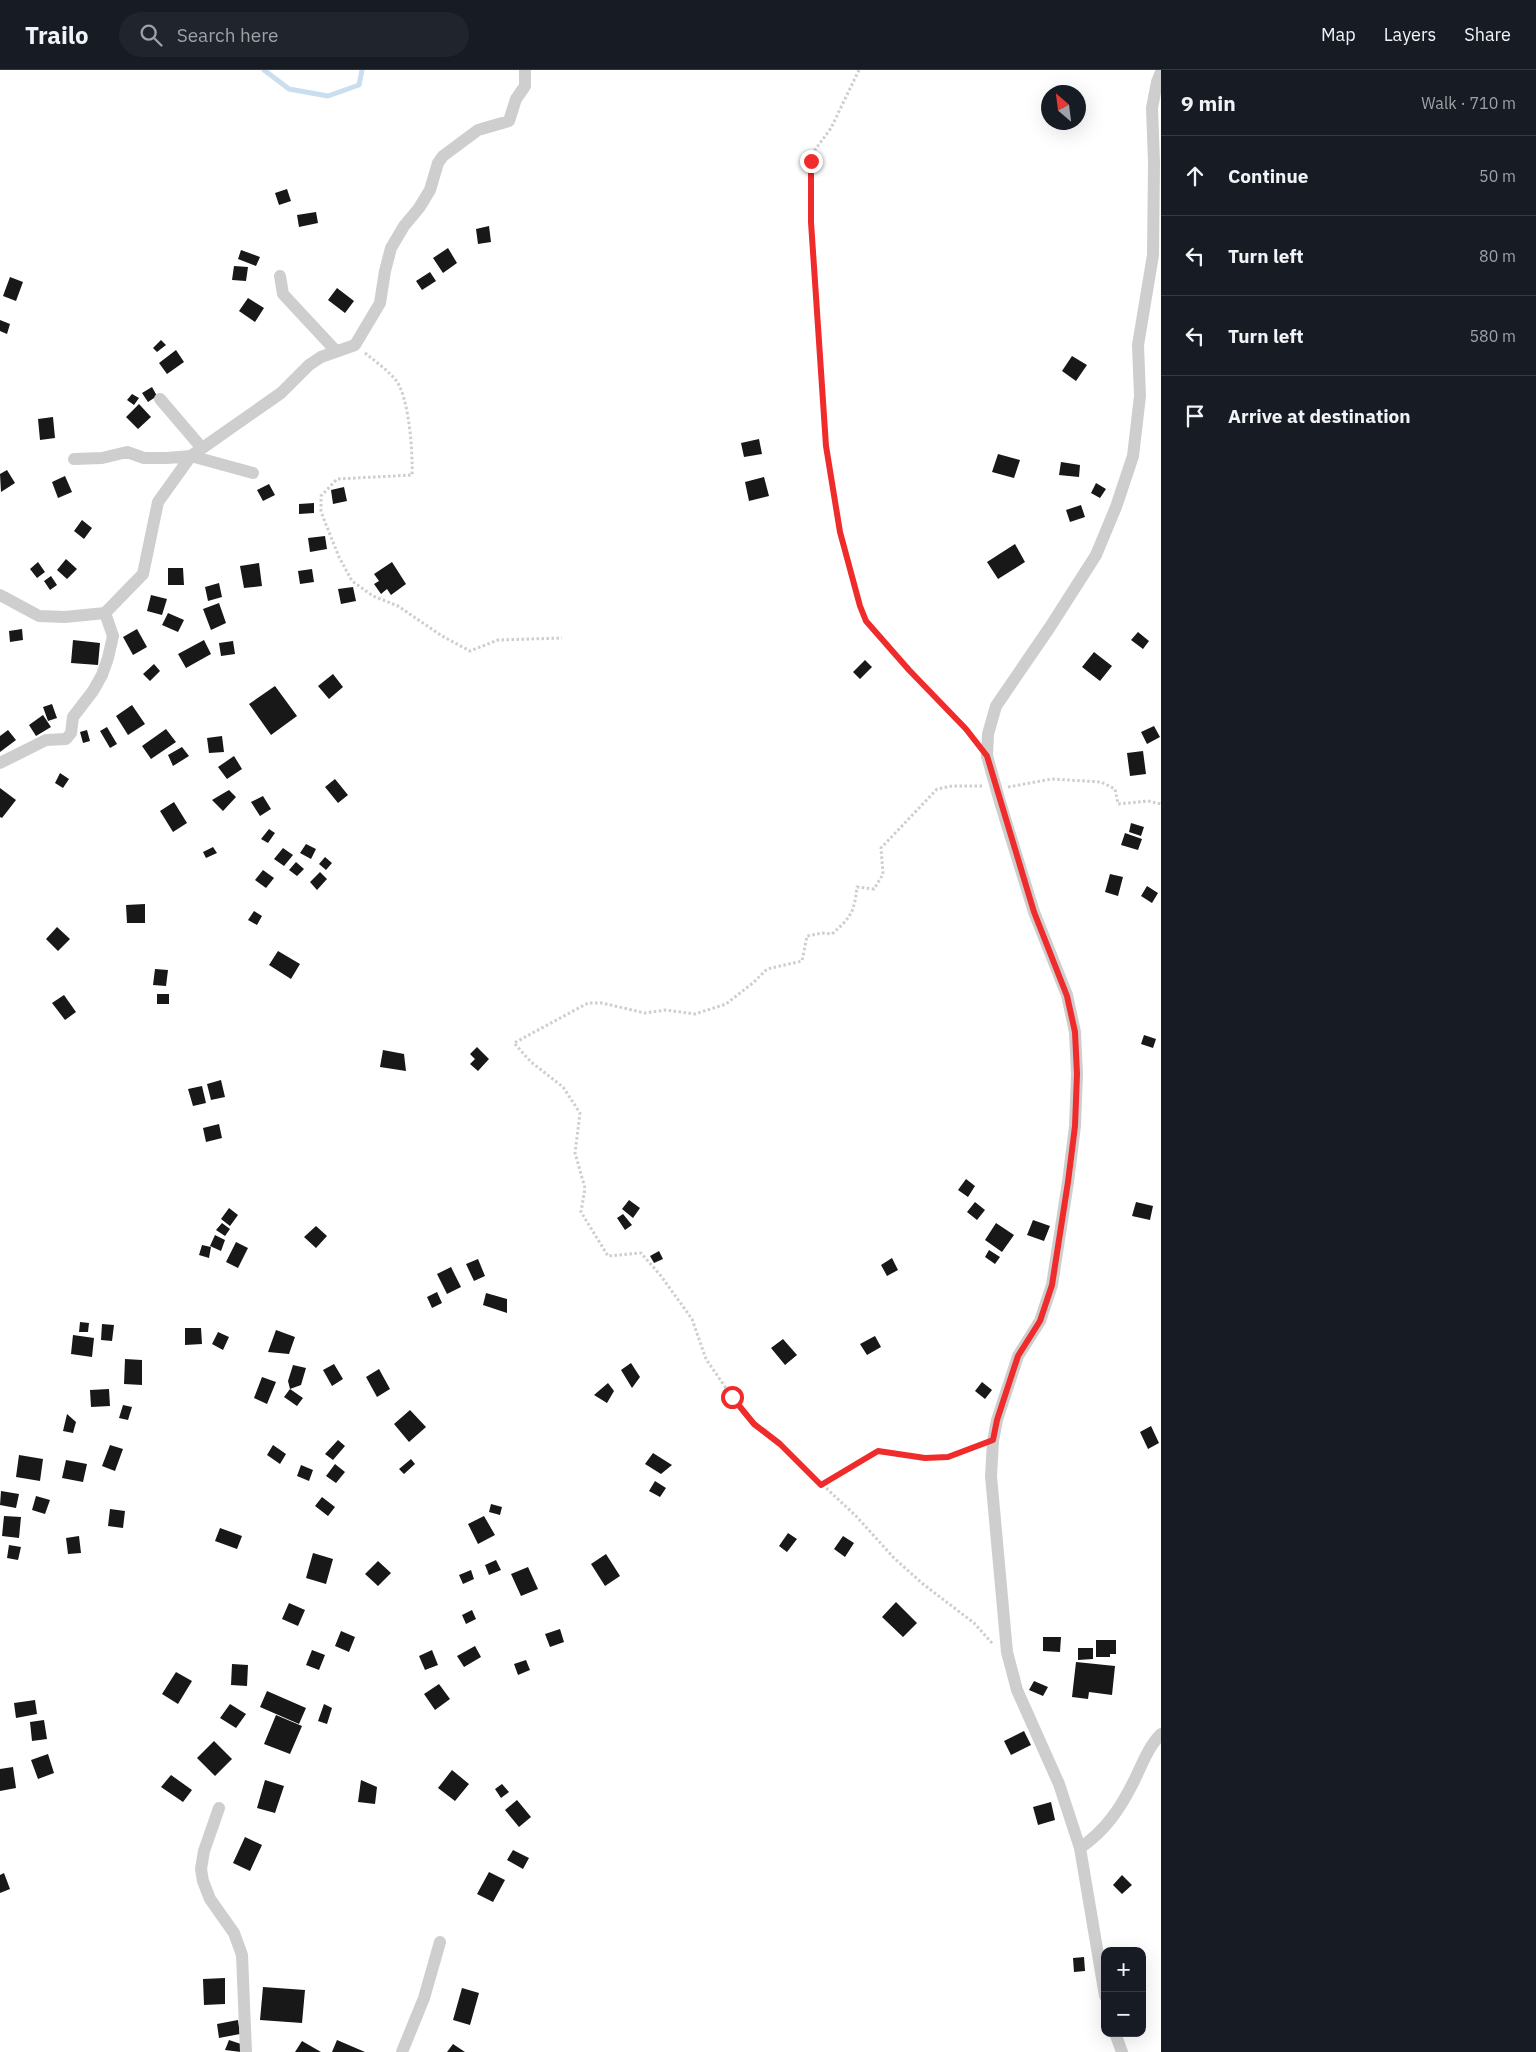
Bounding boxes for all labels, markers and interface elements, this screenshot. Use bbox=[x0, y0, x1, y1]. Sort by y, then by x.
search box bbox=[119, 12, 469, 57]
text: Trailo bbox=[25, 19, 89, 51]
icon: search bbox=[137, 21, 165, 49]
text: Search here bbox=[177, 23, 278, 47]
text: Map bbox=[1321, 23, 1356, 46]
text: Layers bbox=[1384, 23, 1436, 46]
text: Share bbox=[1464, 23, 1511, 46]
north arrow bbox=[1041, 85, 1086, 130]
text: 9 min bbox=[1181, 89, 1236, 117]
text: Walk · 710 m bbox=[1421, 93, 1516, 113]
route end bbox=[800, 150, 823, 173]
icon: ahead bbox=[1181, 162, 1209, 190]
text: Continue bbox=[1228, 164, 1308, 188]
text: 50 m bbox=[1479, 166, 1516, 186]
icon: left bbox=[1181, 242, 1209, 270]
text: Turn left bbox=[1228, 244, 1304, 268]
text: 80 m bbox=[1479, 246, 1516, 266]
icon: left bbox=[1181, 322, 1209, 350]
text: Turn left bbox=[1228, 324, 1304, 348]
text: 580 m bbox=[1469, 326, 1516, 346]
icon: arrive bbox=[1181, 402, 1209, 430]
text: Arrive at destination bbox=[1228, 404, 1411, 428]
route start bbox=[721, 1386, 744, 1409]
map controls bbox=[1101, 1947, 1146, 2037]
button: + bbox=[1101, 1947, 1146, 1992]
button: − bbox=[1101, 1992, 1146, 2037]

